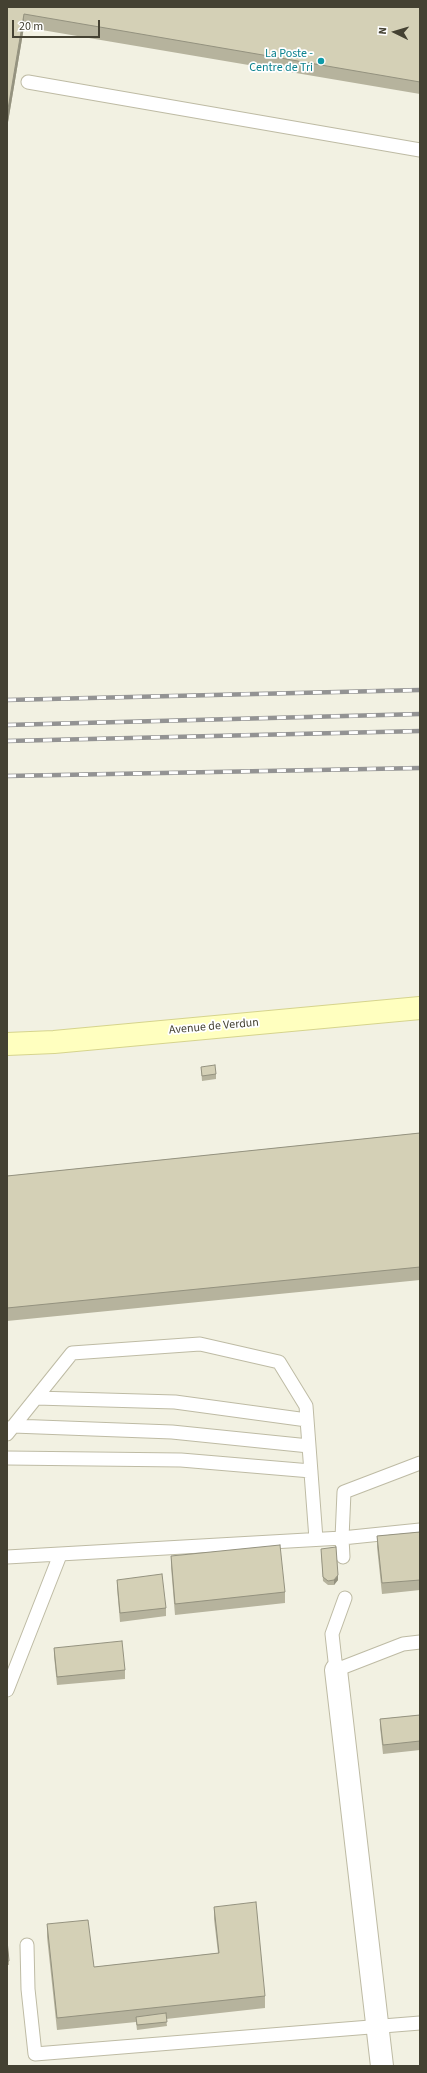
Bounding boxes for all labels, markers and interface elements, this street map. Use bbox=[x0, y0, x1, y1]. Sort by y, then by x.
scale bar bbox=[14, 12, 102, 38]
north arrow bbox=[375, 12, 415, 52]
text: 20 m bbox=[19, 18, 43, 35]
text: N bbox=[375, 27, 390, 35]
place label: La Poste - Centre de Tri bbox=[249, 47, 313, 75]
marker: La Poste - Centre de Tri bbox=[316, 56, 326, 66]
street label: Avenue de Verdun bbox=[168, 1016, 260, 1038]

